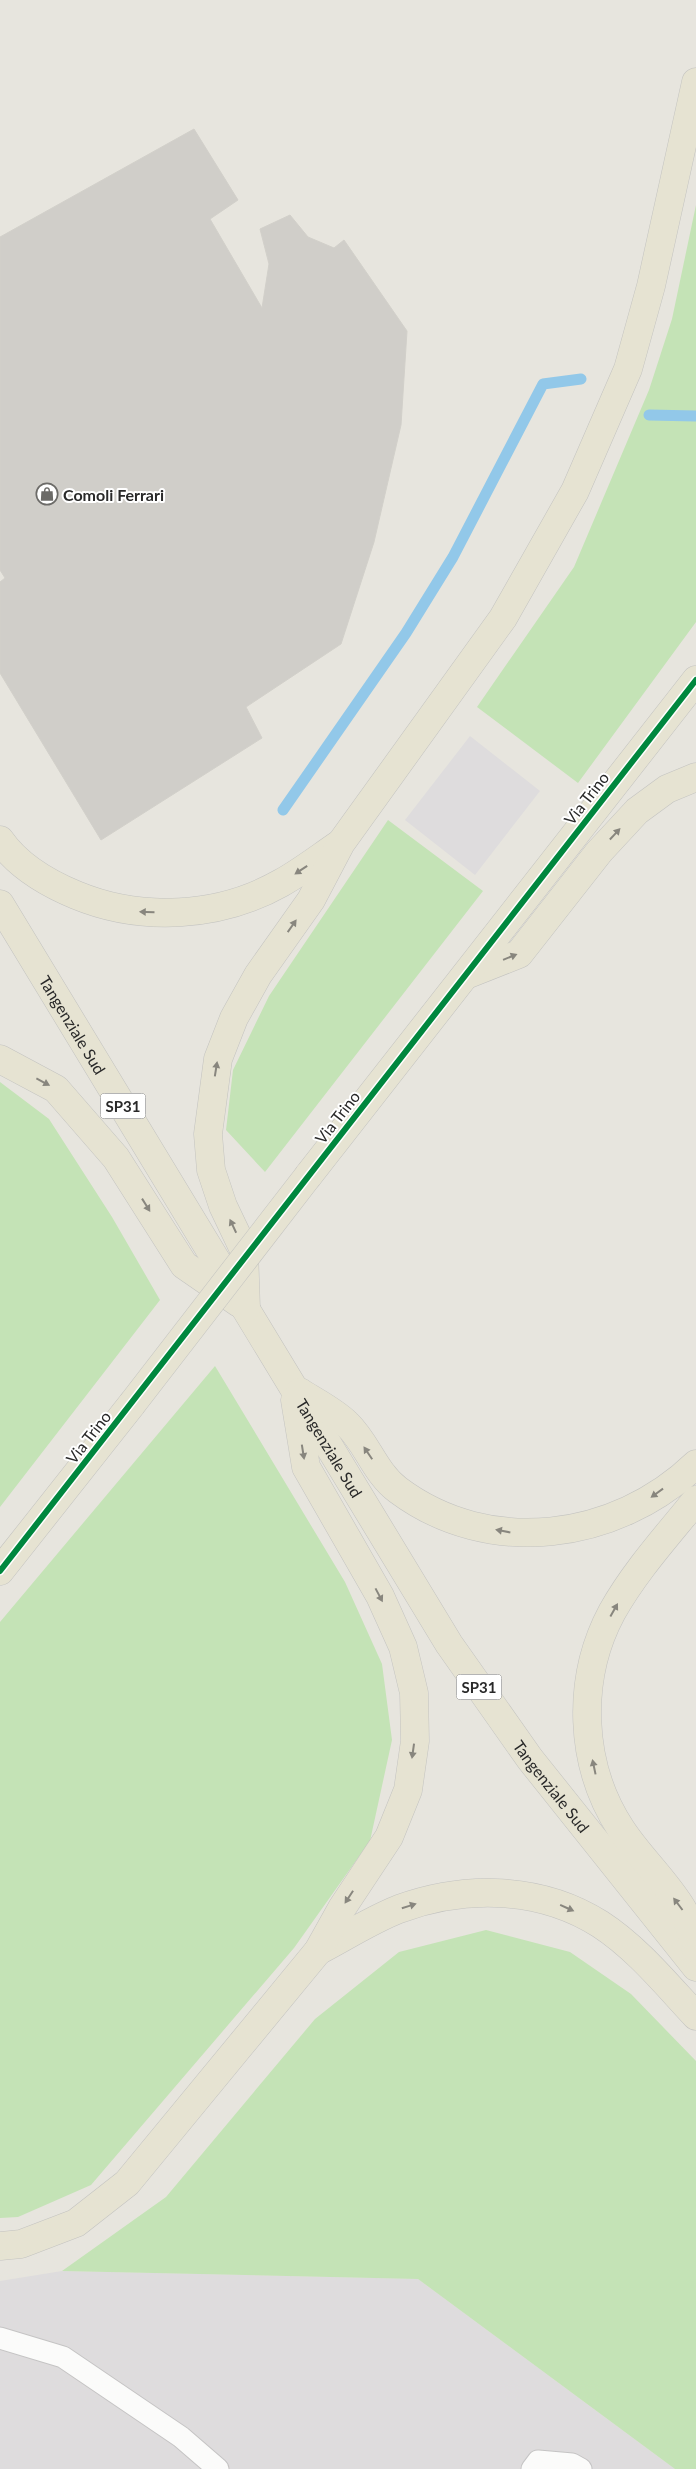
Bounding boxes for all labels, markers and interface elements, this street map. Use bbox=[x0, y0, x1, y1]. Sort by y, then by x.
shop icon: Comoli Ferrari bbox=[35, 482, 59, 506]
place label: Comoli Ferrari bbox=[63, 485, 164, 504]
street label: Via Trino bbox=[560, 768, 612, 828]
one-way arrow bbox=[609, 829, 621, 841]
one-way arrow bbox=[294, 865, 307, 875]
one-way arrow bbox=[139, 908, 155, 916]
one-way arrow bbox=[287, 920, 297, 933]
one-way arrow bbox=[503, 953, 518, 961]
street label: Tangenziale Sud bbox=[36, 972, 110, 1077]
one-way arrow bbox=[213, 1060, 221, 1076]
one-way arrow bbox=[36, 1078, 50, 1086]
street label: Via Trino bbox=[311, 1087, 363, 1147]
road number: SP31 bbox=[100, 1094, 146, 1118]
one-way arrow bbox=[141, 1199, 151, 1212]
one-way arrow bbox=[228, 1219, 237, 1234]
street label: Tangenziale Sud bbox=[293, 1395, 367, 1501]
street label: Via Trino bbox=[62, 1407, 114, 1467]
one-way arrow bbox=[300, 1444, 308, 1460]
one-way arrow bbox=[363, 1446, 372, 1460]
one-way arrow bbox=[650, 1488, 664, 1498]
one-way arrow bbox=[495, 1527, 511, 1535]
one-way arrow bbox=[375, 1587, 383, 1602]
one-way arrow bbox=[610, 1603, 618, 1618]
road number: SP31 bbox=[456, 1674, 502, 1700]
street label: Tangenziale Sud bbox=[510, 1736, 594, 1836]
one-way arrow bbox=[409, 1743, 417, 1759]
one-way arrow bbox=[590, 1760, 598, 1775]
one-way arrow bbox=[344, 1891, 354, 1904]
one-way arrow bbox=[673, 1898, 684, 1911]
one-way arrow bbox=[402, 1902, 417, 1910]
one-way arrow bbox=[560, 1905, 574, 1913]

